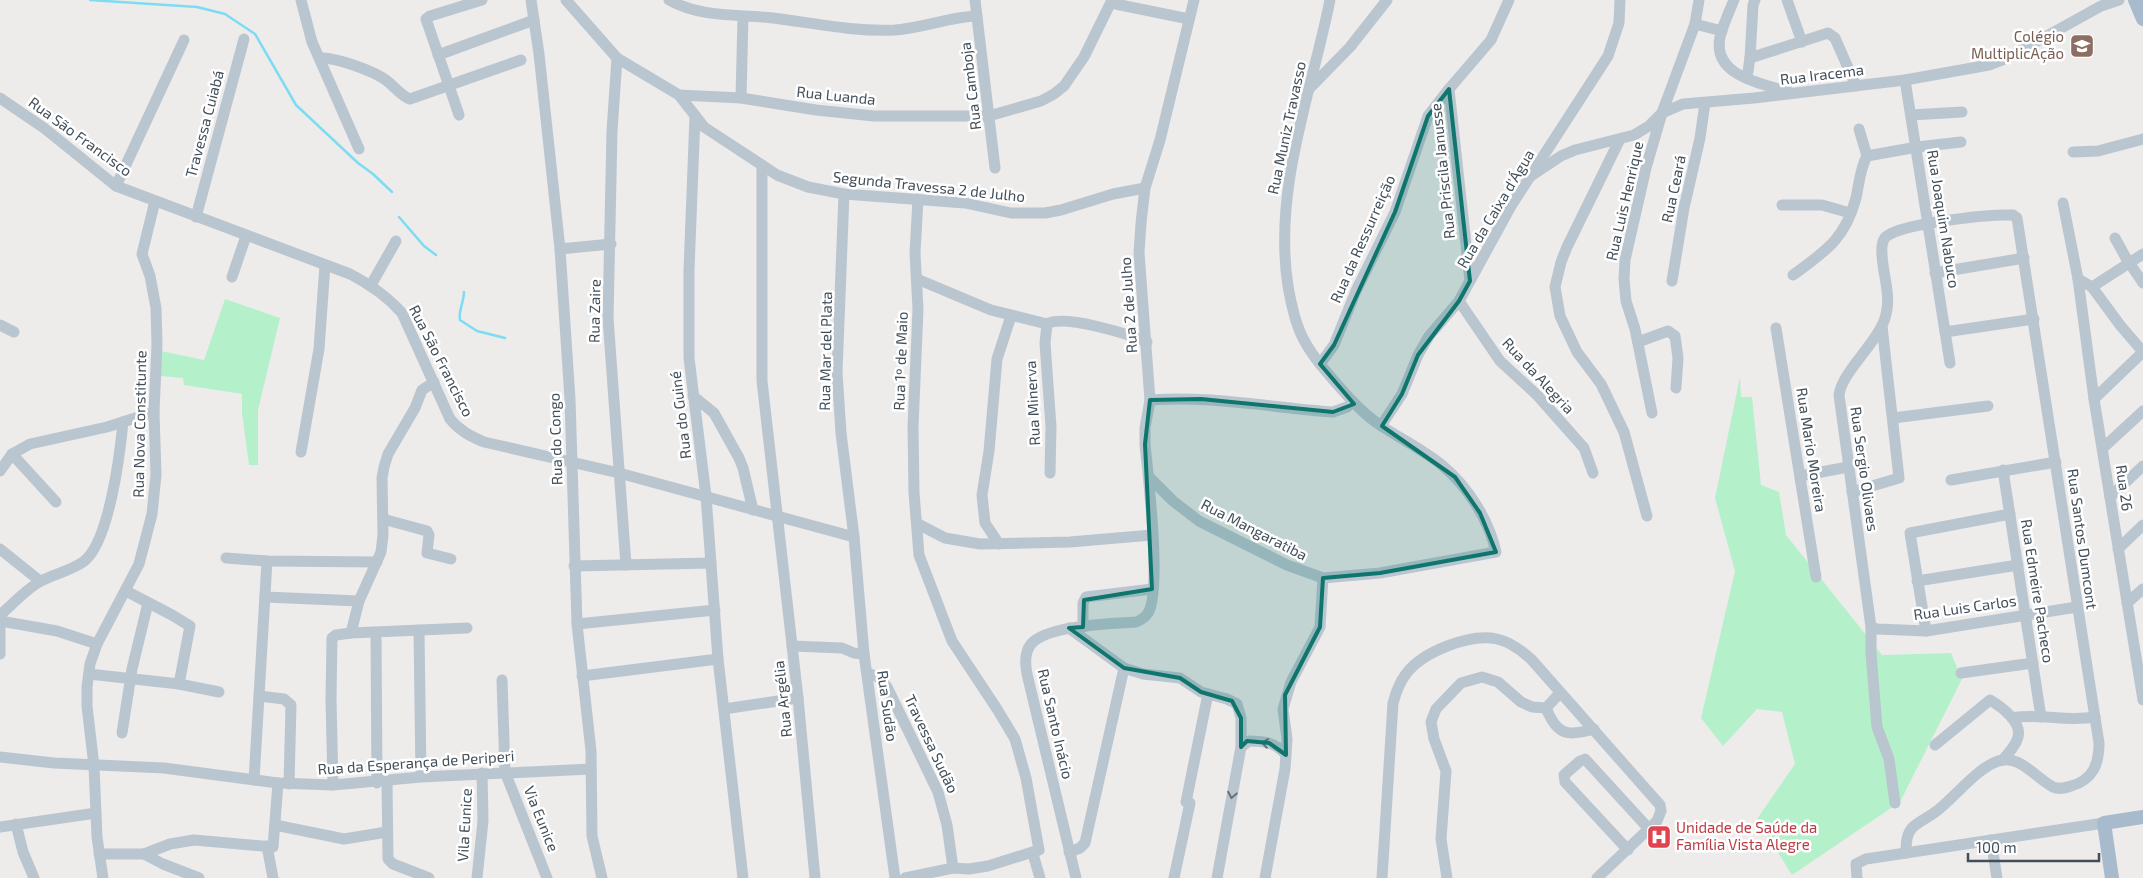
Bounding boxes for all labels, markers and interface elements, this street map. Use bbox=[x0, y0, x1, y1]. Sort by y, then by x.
place label: Colégio MultiplicAção bbox=[1971, 27, 2064, 63]
school or university icon: Colégio MultiplicAção bbox=[2069, 33, 2095, 59]
street label: Rua Camboja bbox=[956, 41, 985, 131]
street label: Rua Muniz Travasso bbox=[1263, 60, 1309, 196]
street label: Rua Iracema bbox=[1779, 60, 1865, 88]
street label: Travessa Cuiabá bbox=[181, 68, 227, 179]
street label: Rua Luanda bbox=[796, 82, 877, 108]
street label: Rua São Francisco bbox=[25, 93, 136, 180]
street label: Rua Priscila Janusse bbox=[1426, 102, 1458, 240]
street label: Rua Luis Henrique bbox=[1602, 139, 1647, 262]
street label: Rua da Caixa d'Água bbox=[1453, 146, 1538, 271]
street label: Rua Joaquim Nabuco bbox=[1924, 148, 1964, 289]
street label: Rua Ceará bbox=[1657, 153, 1689, 224]
street label: Segunda Travessa 2 de Julho bbox=[832, 167, 1026, 205]
street label: Rua da Ressurreição bbox=[1326, 172, 1399, 306]
street label: Rua 2 de Julho bbox=[1116, 256, 1140, 354]
street label: Rua Zaire bbox=[584, 279, 604, 343]
street label: Rua Mar del Plata bbox=[815, 291, 835, 411]
street label: Rua São Francisco bbox=[406, 302, 478, 419]
street label: Rua 1º de Maio bbox=[889, 311, 911, 411]
street label: Rua da Alegria bbox=[1499, 334, 1579, 417]
street label: Rua Nova Constitunte bbox=[129, 350, 149, 498]
street label: Rua Minerva bbox=[1021, 360, 1043, 446]
street label: Rua do Guiné bbox=[666, 370, 694, 460]
street label: Rua Mario Moreira bbox=[1793, 386, 1831, 513]
street label: Rua do Congo bbox=[544, 393, 566, 486]
street label: Rua Sergio Olivaes bbox=[1847, 405, 1883, 532]
street label: Rua 26 bbox=[2113, 464, 2137, 512]
street label: Rua Santos Dumcont bbox=[2064, 467, 2102, 611]
street label: Rua Mangaratiba bbox=[1198, 495, 1310, 564]
street label: Rua Edmeire Pacheco bbox=[2018, 518, 2058, 664]
street label: Rua Luis Carlos bbox=[1912, 591, 2017, 623]
street label: Rua Argélia bbox=[769, 660, 795, 738]
street label: Rua Santo Inácio bbox=[1035, 667, 1077, 781]
street label: Rua Sudão bbox=[874, 669, 902, 743]
street label: Travessa Sudão bbox=[901, 691, 963, 796]
one-way arrow bbox=[1260, 738, 1269, 748]
street label: Rua da Esperança de Periperi bbox=[317, 746, 515, 779]
street label: Via Eunice bbox=[521, 783, 563, 854]
street label: Vila Eunice bbox=[453, 788, 475, 862]
one-way arrow bbox=[1227, 791, 1238, 799]
place label: Unidade de Saúde da Família Vista Alegre bbox=[1676, 818, 1817, 853]
hospital icon: Unidade de Saúde da Família Vista Alegre bbox=[1646, 824, 1672, 850]
scale bar bbox=[1968, 830, 2099, 862]
text: 100 m bbox=[1976, 838, 2017, 856]

